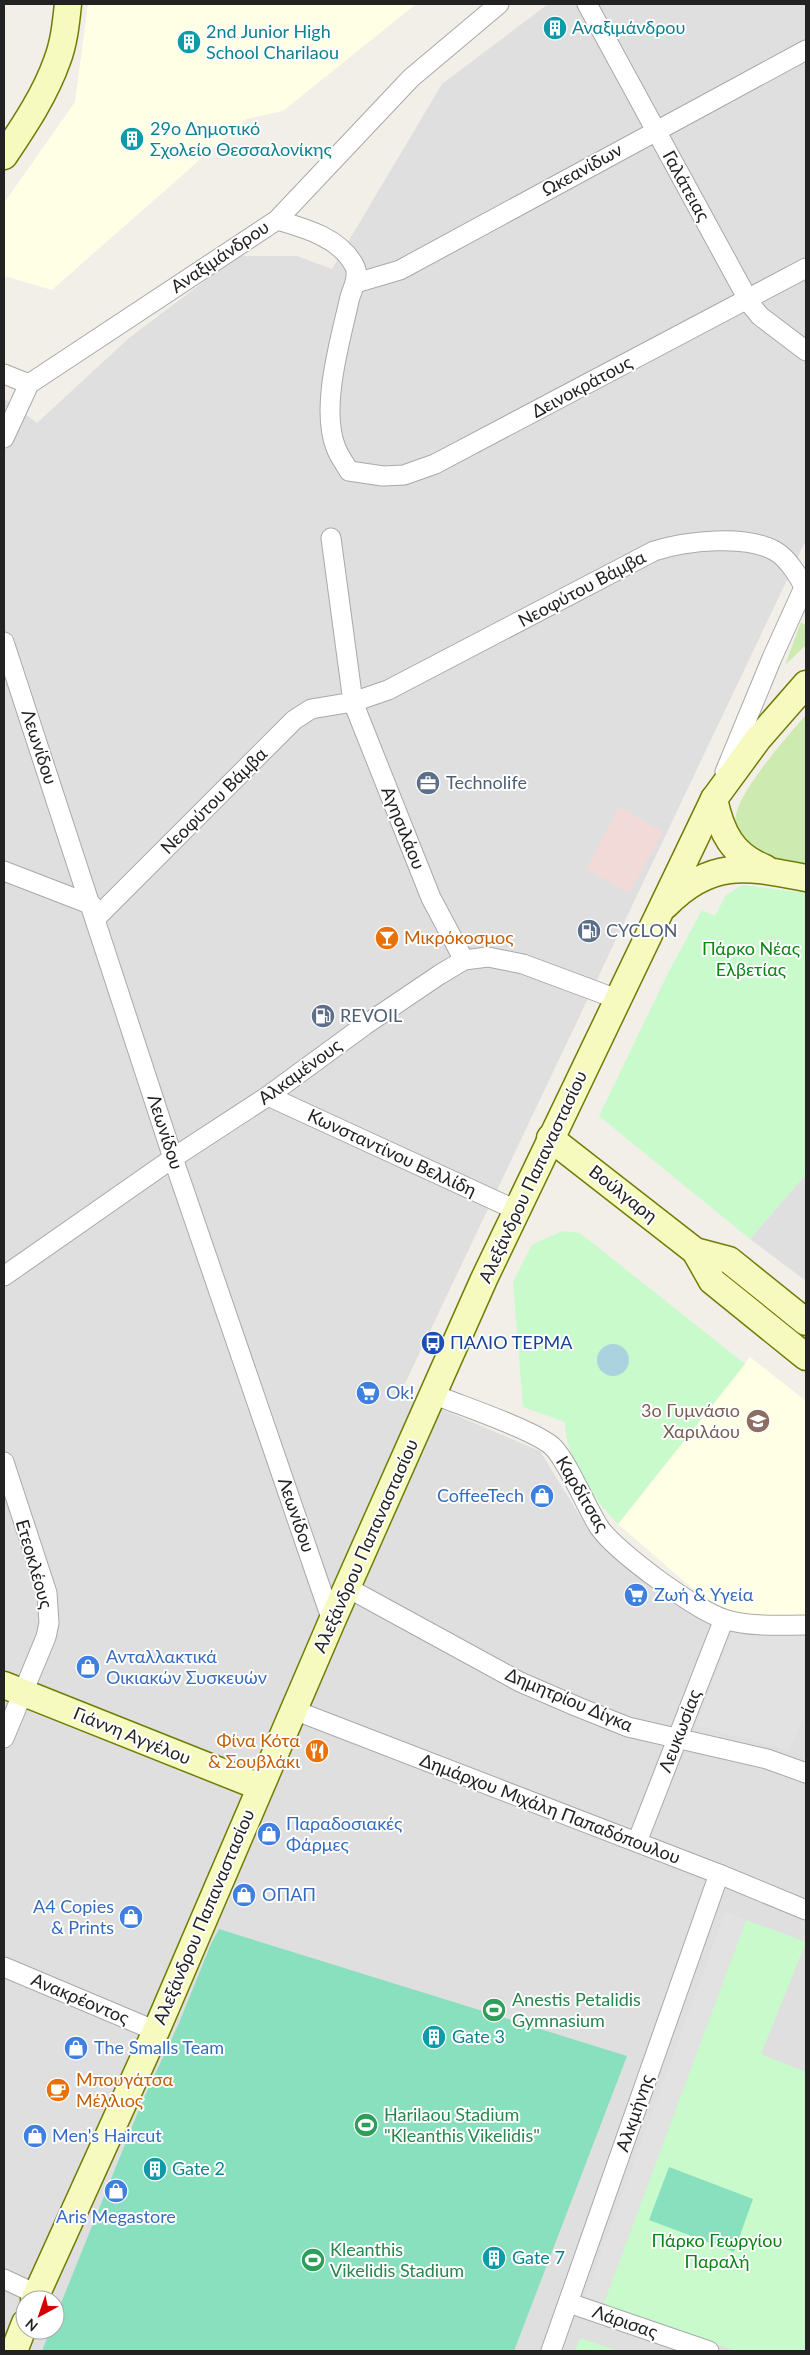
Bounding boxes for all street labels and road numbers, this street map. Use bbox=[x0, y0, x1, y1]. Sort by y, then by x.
street label: Ωκεανίδων bbox=[537, 138, 626, 200]
street label: Γαλάτειας bbox=[658, 146, 716, 225]
street label: Αναξιμάνδρου bbox=[166, 215, 273, 297]
street label: Δεινοκράτους bbox=[528, 350, 636, 422]
street label: Νεοφύτου Βάμβα bbox=[514, 545, 649, 631]
street label: Λεωνίδου bbox=[17, 706, 62, 787]
street label: Νεοφύτου Βάμβα bbox=[156, 742, 271, 858]
street label: Αγησιλάου bbox=[377, 783, 430, 872]
street label: Αλκαμένους bbox=[253, 1033, 346, 1109]
street label: Αλεξάνδρου Παπαναστασίου bbox=[473, 1067, 591, 1286]
street label: Λεωνίδου bbox=[143, 1091, 188, 1172]
street label: Κωνσταντίνου Βελλίδη bbox=[305, 1103, 480, 1201]
street label: Βούλγαρη bbox=[585, 1160, 662, 1227]
street label: Αλεξάνδρου Παπαναστασίου bbox=[308, 1435, 422, 1656]
street label: Καρδίτσας bbox=[552, 1452, 614, 1536]
street label: Λεωνίδου bbox=[274, 1474, 320, 1555]
street label: Ετεοκλέους bbox=[12, 1517, 58, 1611]
street label: Δημητρίου Δίγκα bbox=[502, 1662, 637, 1736]
street label: Λευκωσίας bbox=[653, 1685, 705, 1775]
street label: Γιάννη Αγγέλου bbox=[71, 1702, 194, 1769]
street label: Δημάρχου Μιχάλη Παπαδόπουλου bbox=[417, 1748, 684, 1868]
street label: Αλεξάνδρου Παπαναστασίου bbox=[148, 1806, 258, 2028]
street label: Ανακρέοντος bbox=[28, 1968, 133, 2029]
street label: Αλκμήνης bbox=[611, 2071, 658, 2154]
street label: Λάρισας bbox=[590, 2300, 661, 2343]

